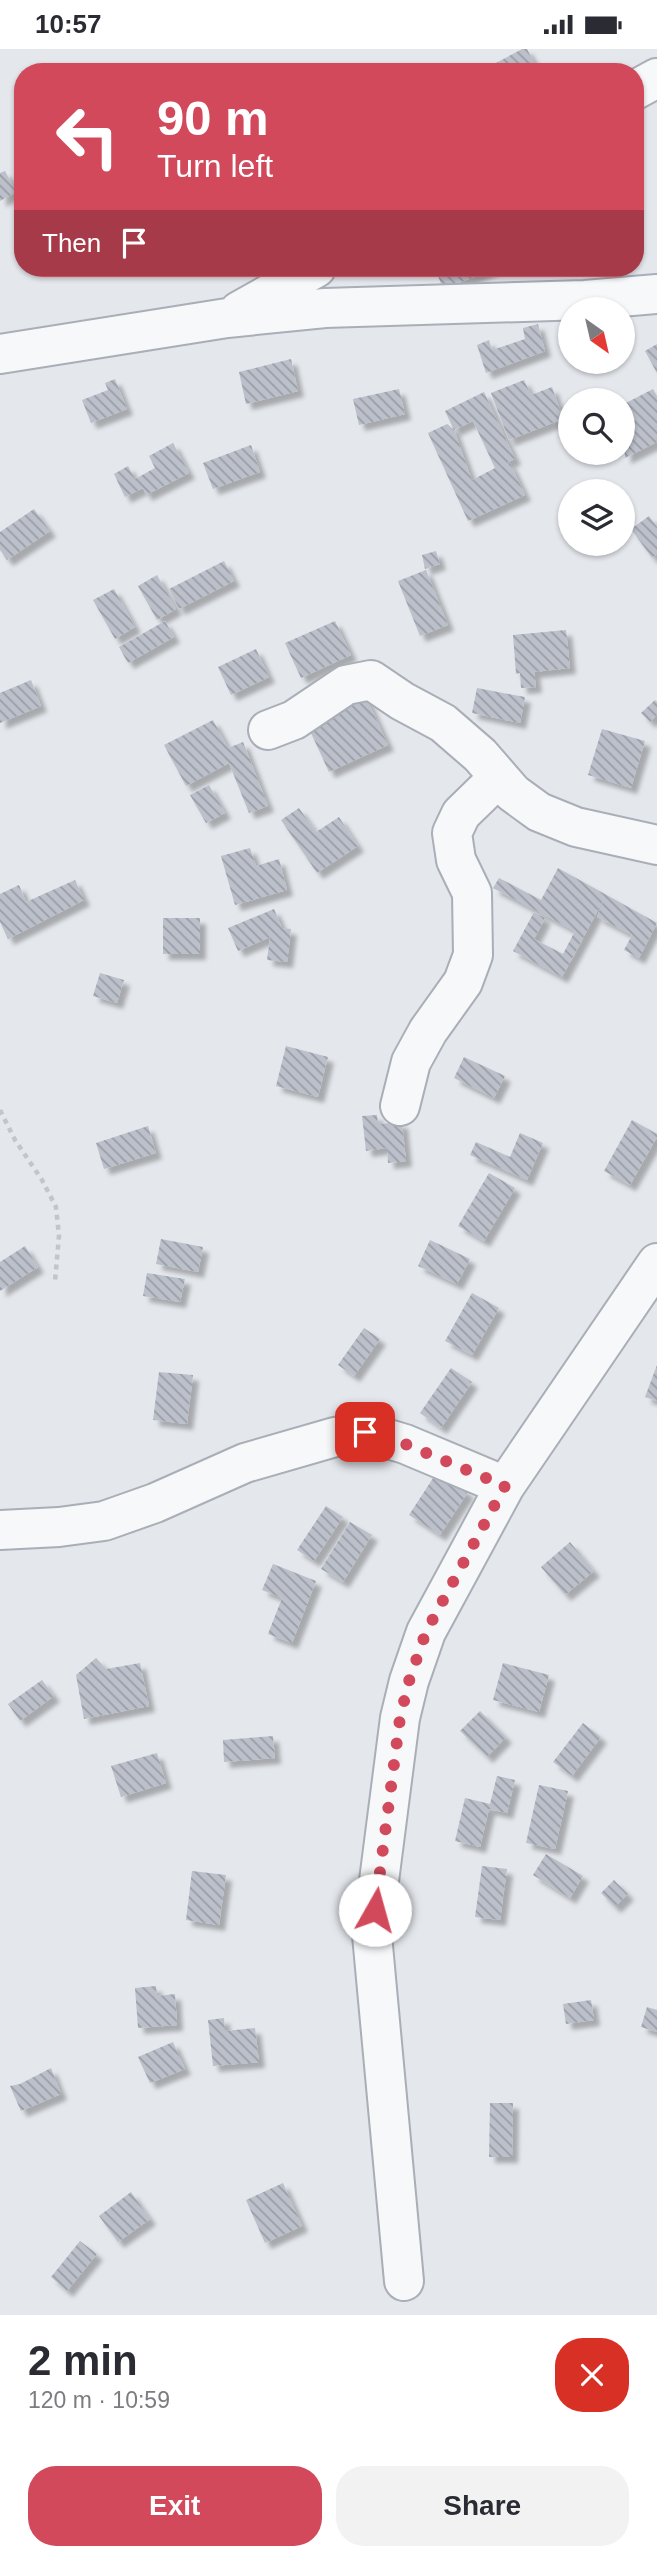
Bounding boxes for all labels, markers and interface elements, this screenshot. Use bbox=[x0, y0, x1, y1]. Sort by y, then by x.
text: 10:57 bbox=[35, 9, 102, 39]
icon: left bbox=[42, 91, 133, 182]
text: 90 m bbox=[157, 91, 269, 145]
text: Turn left bbox=[157, 148, 273, 184]
icon: arrive bbox=[115, 224, 153, 262]
text: Then bbox=[42, 228, 101, 258]
north arrow bbox=[558, 297, 635, 375]
map controls bbox=[558, 297, 635, 556]
button: search bbox=[558, 388, 635, 465]
button: layers bbox=[558, 479, 635, 556]
pin bbox=[335, 1402, 395, 1462]
icon: arrive bbox=[346, 1413, 384, 1451]
position arrow bbox=[338, 1873, 412, 1947]
text: 2 min bbox=[28, 2337, 138, 2384]
button: close bbox=[555, 2338, 629, 2412]
text: 120 m · 10:59 bbox=[28, 2387, 170, 2413]
button: Exit bbox=[28, 2466, 322, 2546]
button: Share bbox=[336, 2466, 629, 2546]

